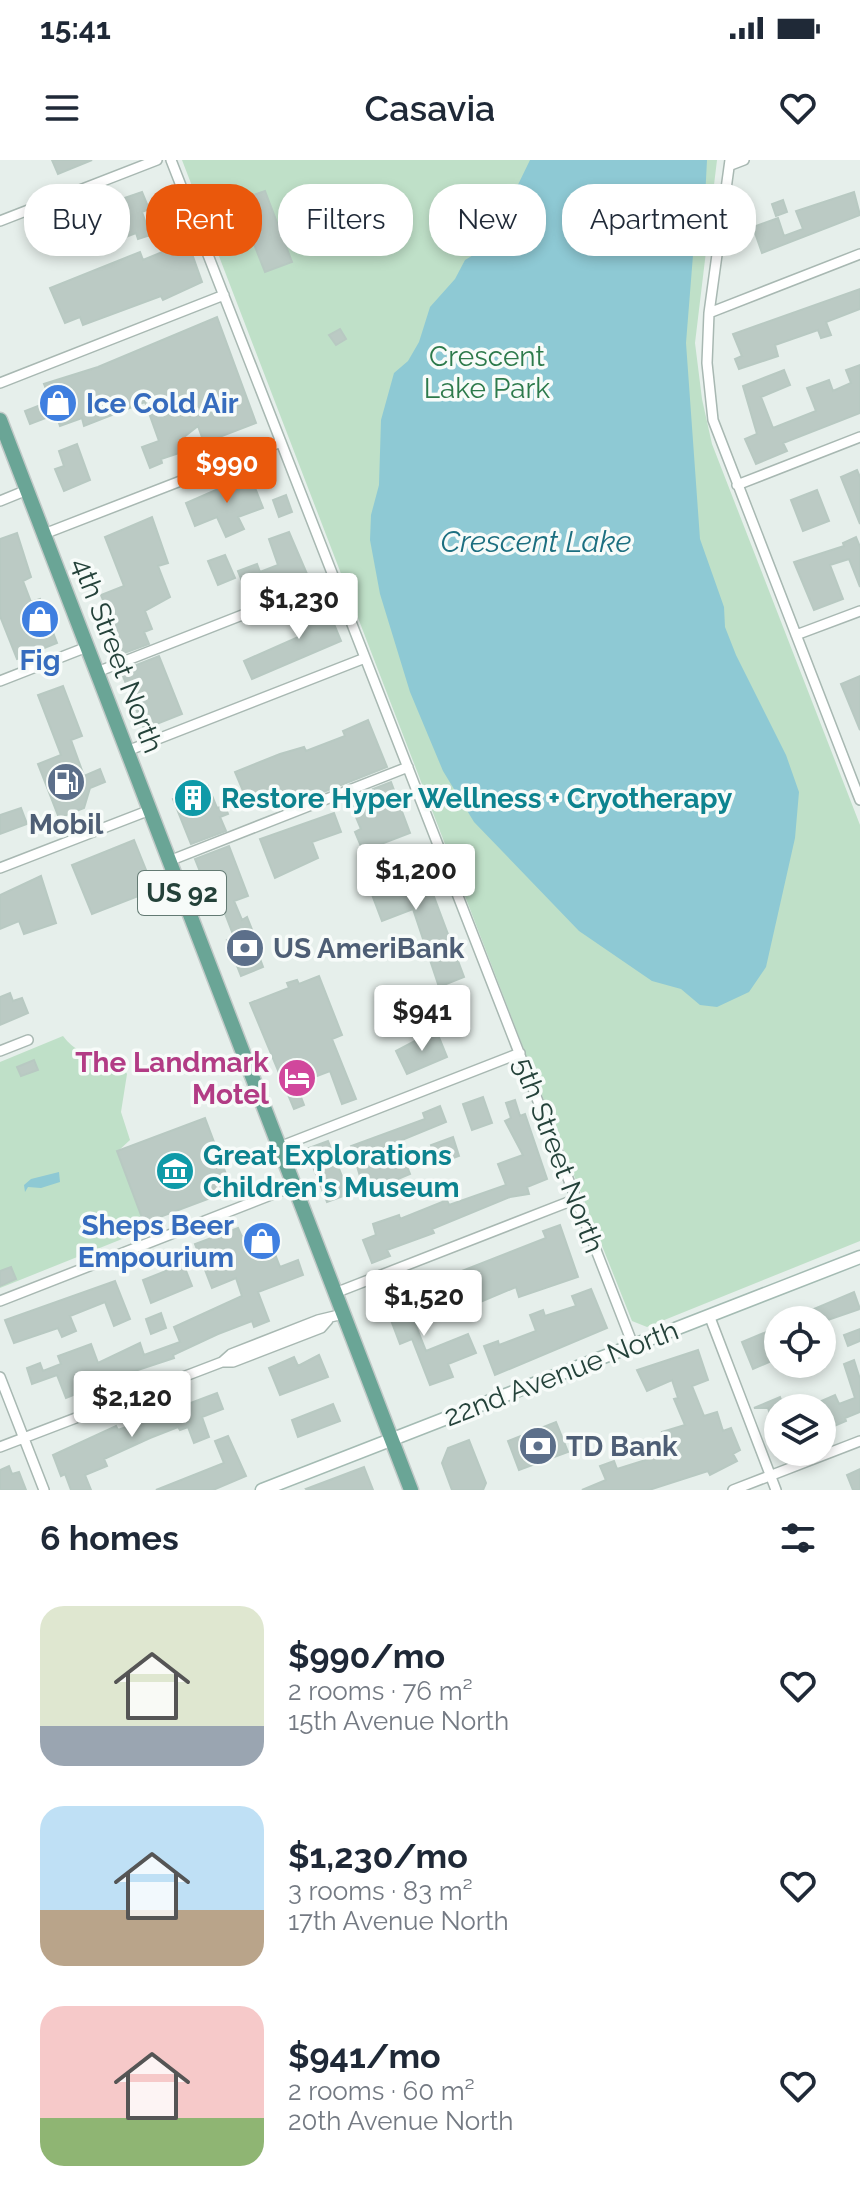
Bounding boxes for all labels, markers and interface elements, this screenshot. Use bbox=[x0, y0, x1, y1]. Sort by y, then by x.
text: 15:41 bbox=[40, 11, 111, 46]
icon: menu bbox=[40, 86, 84, 130]
icon: heart bbox=[776, 86, 820, 130]
text: Casavia bbox=[365, 87, 495, 129]
chip: Buy bbox=[24, 184, 130, 256]
chip: Rent bbox=[146, 184, 262, 256]
chip: Filters bbox=[278, 184, 413, 256]
chip: New bbox=[429, 184, 546, 256]
chip: Apartment bbox=[562, 184, 756, 256]
park label: Crescent Lake Park bbox=[424, 340, 550, 405]
shop icon: Ice Cold Air bbox=[37, 382, 79, 424]
place label: Ice Cold Air bbox=[86, 387, 239, 420]
pin: $990 bbox=[180, 437, 274, 505]
text: $990 bbox=[195, 448, 259, 478]
water label: Crescent Lake bbox=[441, 524, 632, 559]
street label: 4th Street North bbox=[65, 553, 170, 757]
pin: $1,230 bbox=[234, 573, 364, 641]
text: $1,230 bbox=[259, 584, 339, 614]
shop icon: Fig bbox=[19, 598, 61, 640]
place label: Fig bbox=[20, 644, 60, 677]
fuel station icon: Mobil bbox=[45, 761, 87, 803]
building icon: Restore Hyper Wellness + Cryotherapy bbox=[172, 777, 214, 819]
place label: Restore Hyper Wellness + Cryotherapy bbox=[221, 782, 733, 815]
place label: Mobil bbox=[29, 808, 103, 841]
pin: $1,200 bbox=[351, 844, 481, 912]
text: $1,200 bbox=[375, 855, 457, 885]
road number: US 92 bbox=[138, 871, 226, 915]
bank icon: US AmeriBank bbox=[224, 927, 266, 969]
place label: US AmeriBank bbox=[273, 932, 465, 965]
pin: $941 bbox=[375, 985, 469, 1053]
text: $941 bbox=[392, 996, 452, 1026]
place label: The Landmark Motel bbox=[75, 1046, 269, 1111]
street label: 5th Street North bbox=[506, 1053, 611, 1257]
hotel icon: The Landmark Motel bbox=[276, 1057, 318, 1099]
place label: Great Explorations Children's Museum bbox=[203, 1139, 460, 1204]
museum icon: Great Explorations Children's Museum bbox=[154, 1150, 196, 1192]
place label: Sheps Beer Empourium bbox=[78, 1209, 234, 1274]
shop icon: Sheps Beer Empourium bbox=[241, 1220, 283, 1262]
pin: $1,520 bbox=[359, 1270, 489, 1338]
text: $1,520 bbox=[384, 1281, 464, 1311]
map controls bbox=[764, 1306, 836, 1466]
button: locate bbox=[764, 1306, 836, 1378]
street label: 22nd Avenue North bbox=[439, 1314, 683, 1433]
pin: $2,120 bbox=[67, 1371, 197, 1439]
text: $2,120 bbox=[92, 1382, 172, 1412]
button: layers bbox=[764, 1394, 836, 1466]
bank icon: TD Bank bbox=[517, 1425, 559, 1467]
place label: TD Bank bbox=[566, 1430, 678, 1463]
icon: filters bbox=[776, 1516, 820, 1560]
text: 6 homes bbox=[40, 1518, 179, 1558]
text: $990/mo bbox=[288, 1636, 445, 1676]
icon: home bbox=[104, 1638, 200, 1734]
icon: heart bbox=[776, 1664, 820, 1708]
text: 2 rooms · 76 m² bbox=[288, 1676, 473, 1706]
text: 15th Avenue North bbox=[288, 1706, 509, 1736]
text: $1,230/mo bbox=[288, 1836, 468, 1876]
icon: home bbox=[104, 1838, 200, 1934]
icon: heart bbox=[776, 1864, 820, 1908]
text: 3 rooms · 83 m² bbox=[288, 1876, 473, 1906]
text: 17th Avenue North bbox=[288, 1906, 509, 1936]
text: $941/mo bbox=[288, 2036, 441, 2076]
icon: home bbox=[104, 2038, 200, 2134]
icon: heart bbox=[776, 2064, 820, 2108]
text: 2 rooms · 60 m² bbox=[288, 2076, 475, 2106]
text: 20th Avenue North bbox=[288, 2106, 513, 2136]

